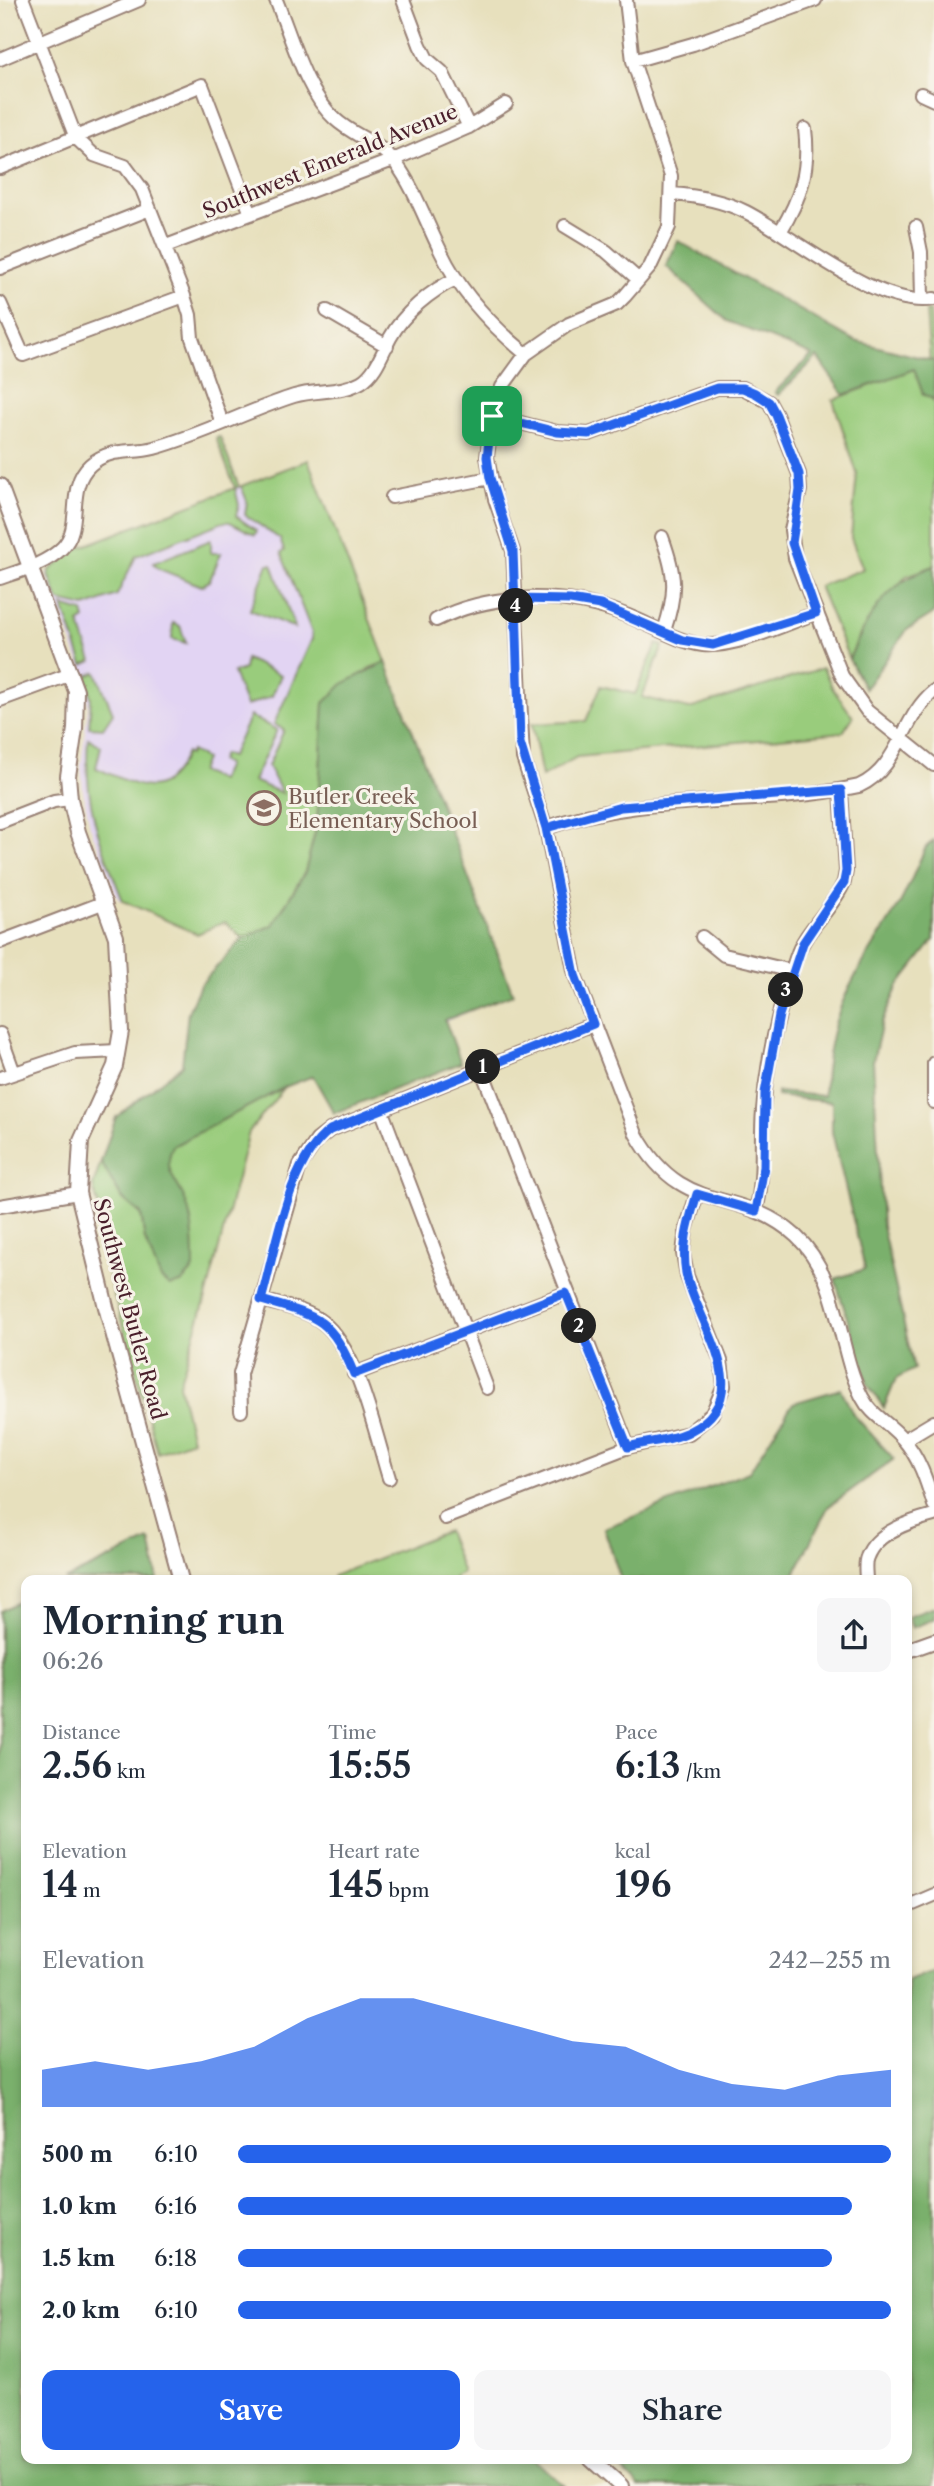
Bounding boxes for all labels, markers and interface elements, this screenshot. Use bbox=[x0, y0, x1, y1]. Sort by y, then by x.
street label: Southwest Emerald Avenue bbox=[199, 98, 461, 224]
pin bbox=[462, 386, 522, 446]
icon: arrive bbox=[473, 397, 511, 435]
pin: 4 bbox=[498, 588, 534, 624]
text: 4 bbox=[510, 594, 521, 617]
place label: Butler Creek Elementary School bbox=[288, 784, 478, 833]
school or university icon: Butler Creek Elementary School bbox=[245, 789, 283, 827]
pin: 3 bbox=[768, 972, 804, 1007]
text: 3 bbox=[780, 978, 791, 1001]
pin: 1 bbox=[466, 1050, 500, 1084]
text: 1 bbox=[478, 1055, 487, 1078]
street label: Southwest Butler Road bbox=[88, 1196, 172, 1423]
pin: 2 bbox=[562, 1308, 596, 1344]
text: 2 bbox=[573, 1314, 584, 1337]
text: Morning run bbox=[42, 1597, 285, 1644]
button: share bbox=[817, 1598, 891, 1672]
text: 06:26 bbox=[42, 1647, 103, 1675]
text: Distance bbox=[42, 1721, 121, 1744]
text: Time bbox=[328, 1721, 376, 1744]
text: Pace bbox=[615, 1721, 658, 1744]
text: 2.56 bbox=[42, 1744, 112, 1787]
text: 15:55 bbox=[328, 1744, 412, 1787]
text: 6:13 bbox=[615, 1744, 681, 1787]
text: km bbox=[112, 1760, 146, 1783]
text: /km bbox=[681, 1760, 721, 1783]
text: Elevation bbox=[42, 1840, 127, 1863]
text: Heart rate bbox=[328, 1840, 420, 1863]
text: kcal bbox=[615, 1840, 651, 1863]
text: 14 bbox=[42, 1863, 78, 1906]
text: 145 bbox=[328, 1863, 384, 1906]
text: 196 bbox=[615, 1863, 672, 1906]
text: m bbox=[78, 1879, 101, 1902]
text: bpm bbox=[384, 1879, 429, 1902]
text: Elevation bbox=[42, 1946, 145, 1974]
text: 242–255 m bbox=[768, 1946, 891, 1974]
text: 500 m bbox=[42, 2140, 113, 2168]
text: 6:10 bbox=[154, 2140, 198, 2168]
text: 1.0 km bbox=[42, 2192, 117, 2220]
text: 6:16 bbox=[154, 2192, 197, 2220]
text: 1.5 km bbox=[42, 2244, 115, 2272]
text: 6:18 bbox=[154, 2244, 197, 2272]
text: 2.0 km bbox=[42, 2296, 120, 2324]
text: 6:10 bbox=[154, 2296, 198, 2324]
button: Save bbox=[42, 2370, 460, 2450]
button: Share bbox=[474, 2370, 891, 2450]

